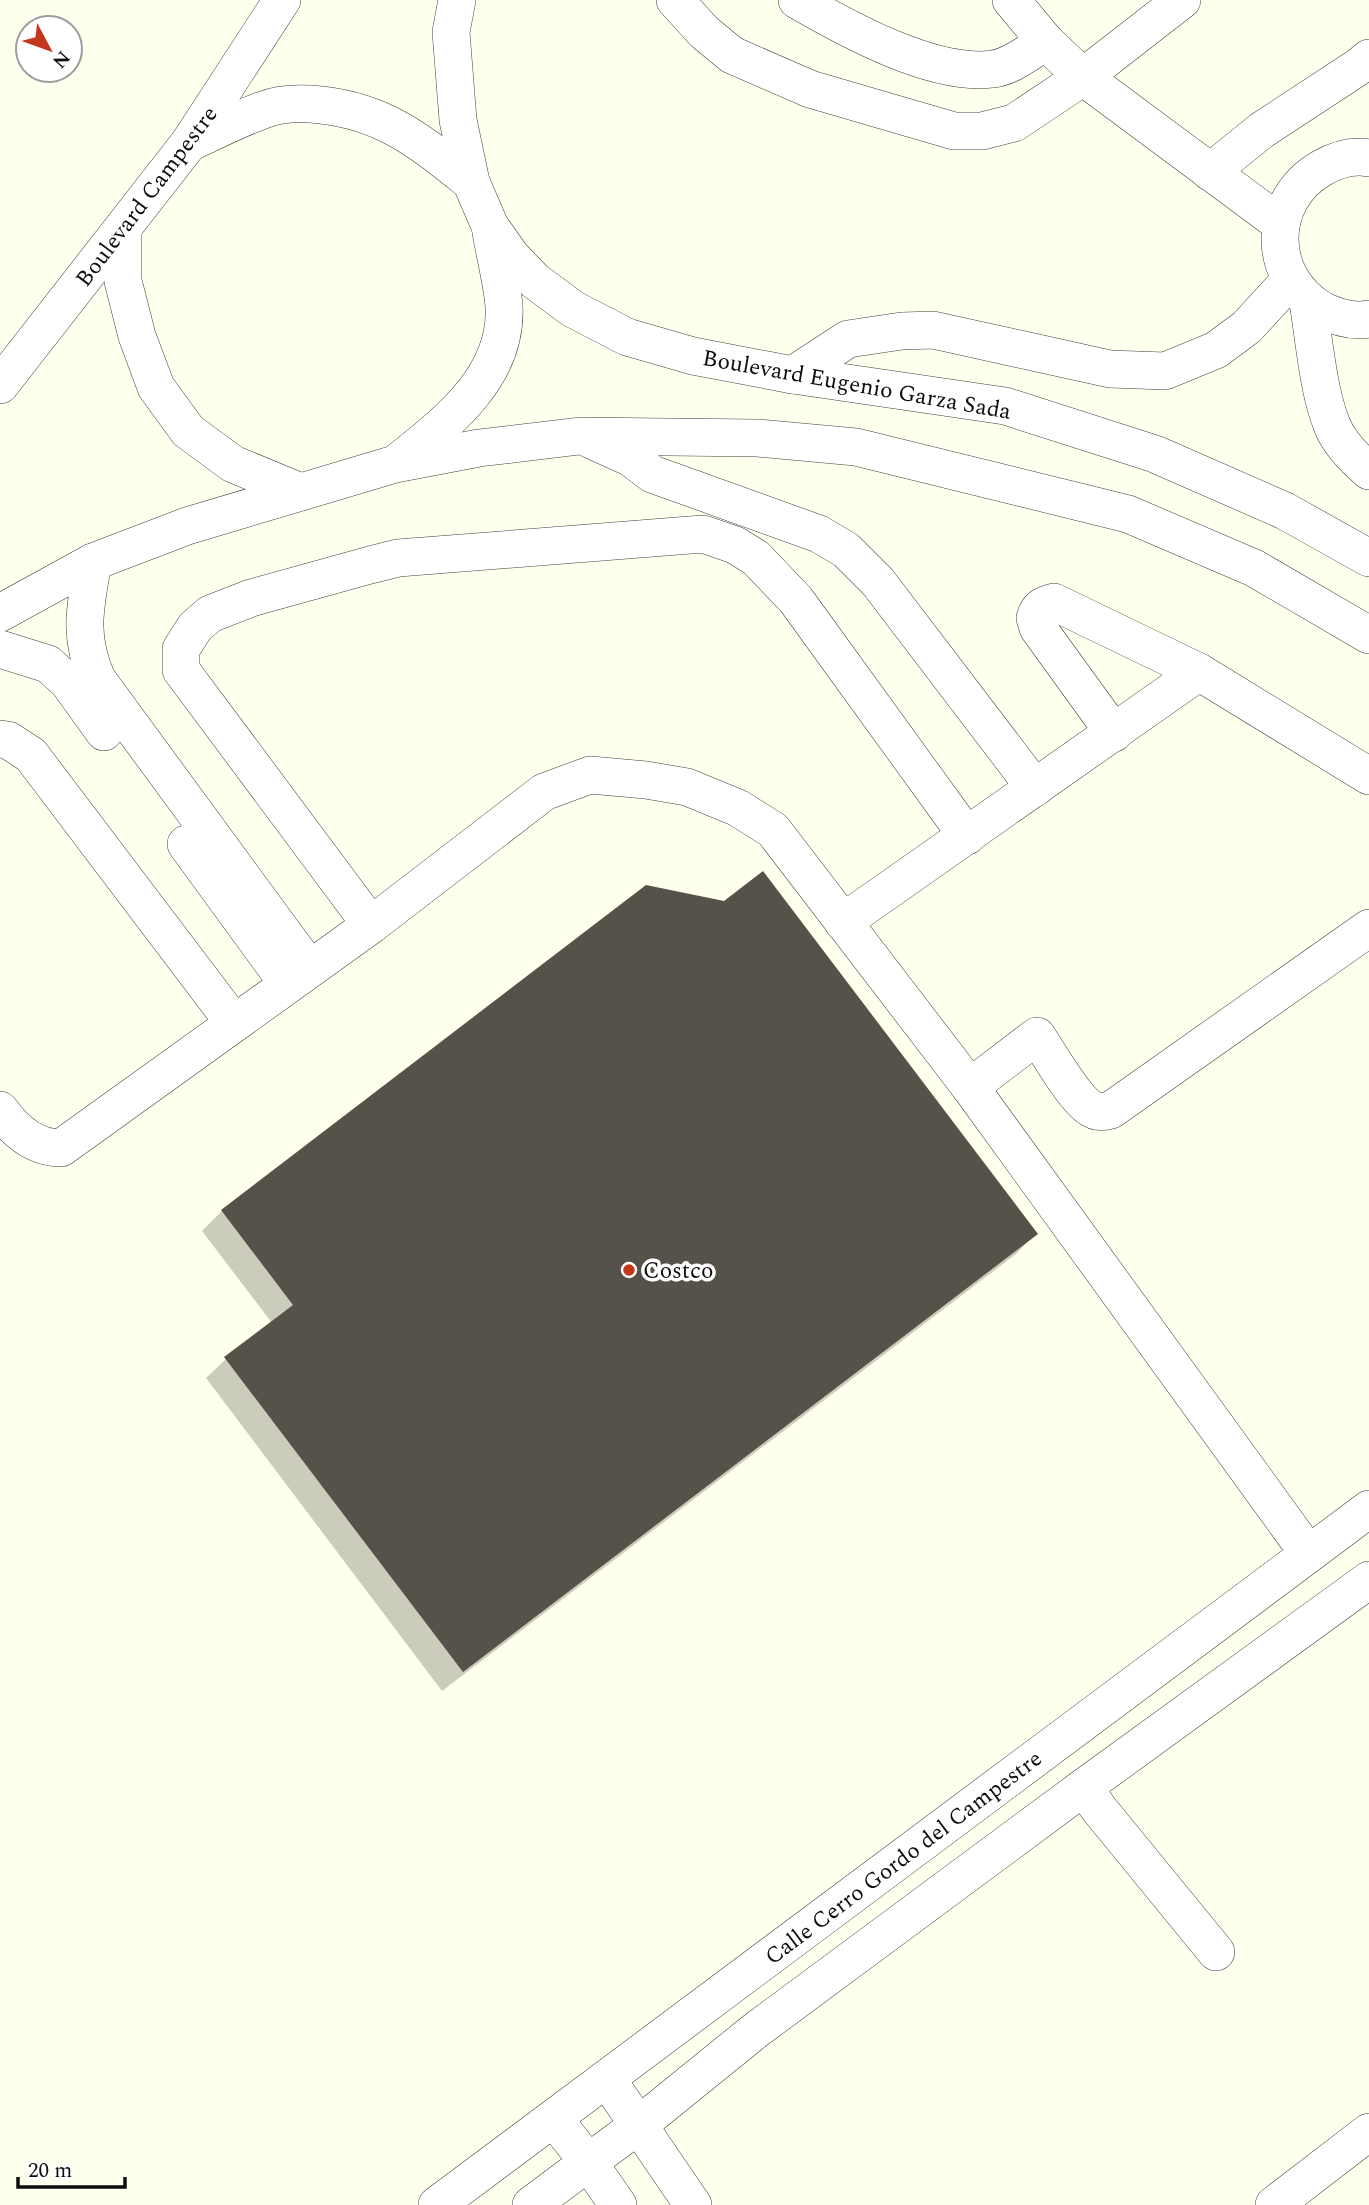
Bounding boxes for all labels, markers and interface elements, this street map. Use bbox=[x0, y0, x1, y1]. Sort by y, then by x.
north arrow bbox=[14, 14, 84, 84]
text: N bbox=[45, 44, 77, 75]
street label: Boulevard Campestre bbox=[67, 99, 227, 295]
street label: Boulevard Eugenio Garza Sada bbox=[700, 341, 1014, 430]
place label: Costco bbox=[643, 1254, 713, 1289]
marker: Costco bbox=[621, 1262, 637, 1278]
street label: Calle Cerro Gordo del Campestre bbox=[758, 1742, 1050, 1974]
scale bar bbox=[18, 2146, 124, 2190]
text: 20 m bbox=[28, 2155, 72, 2187]

